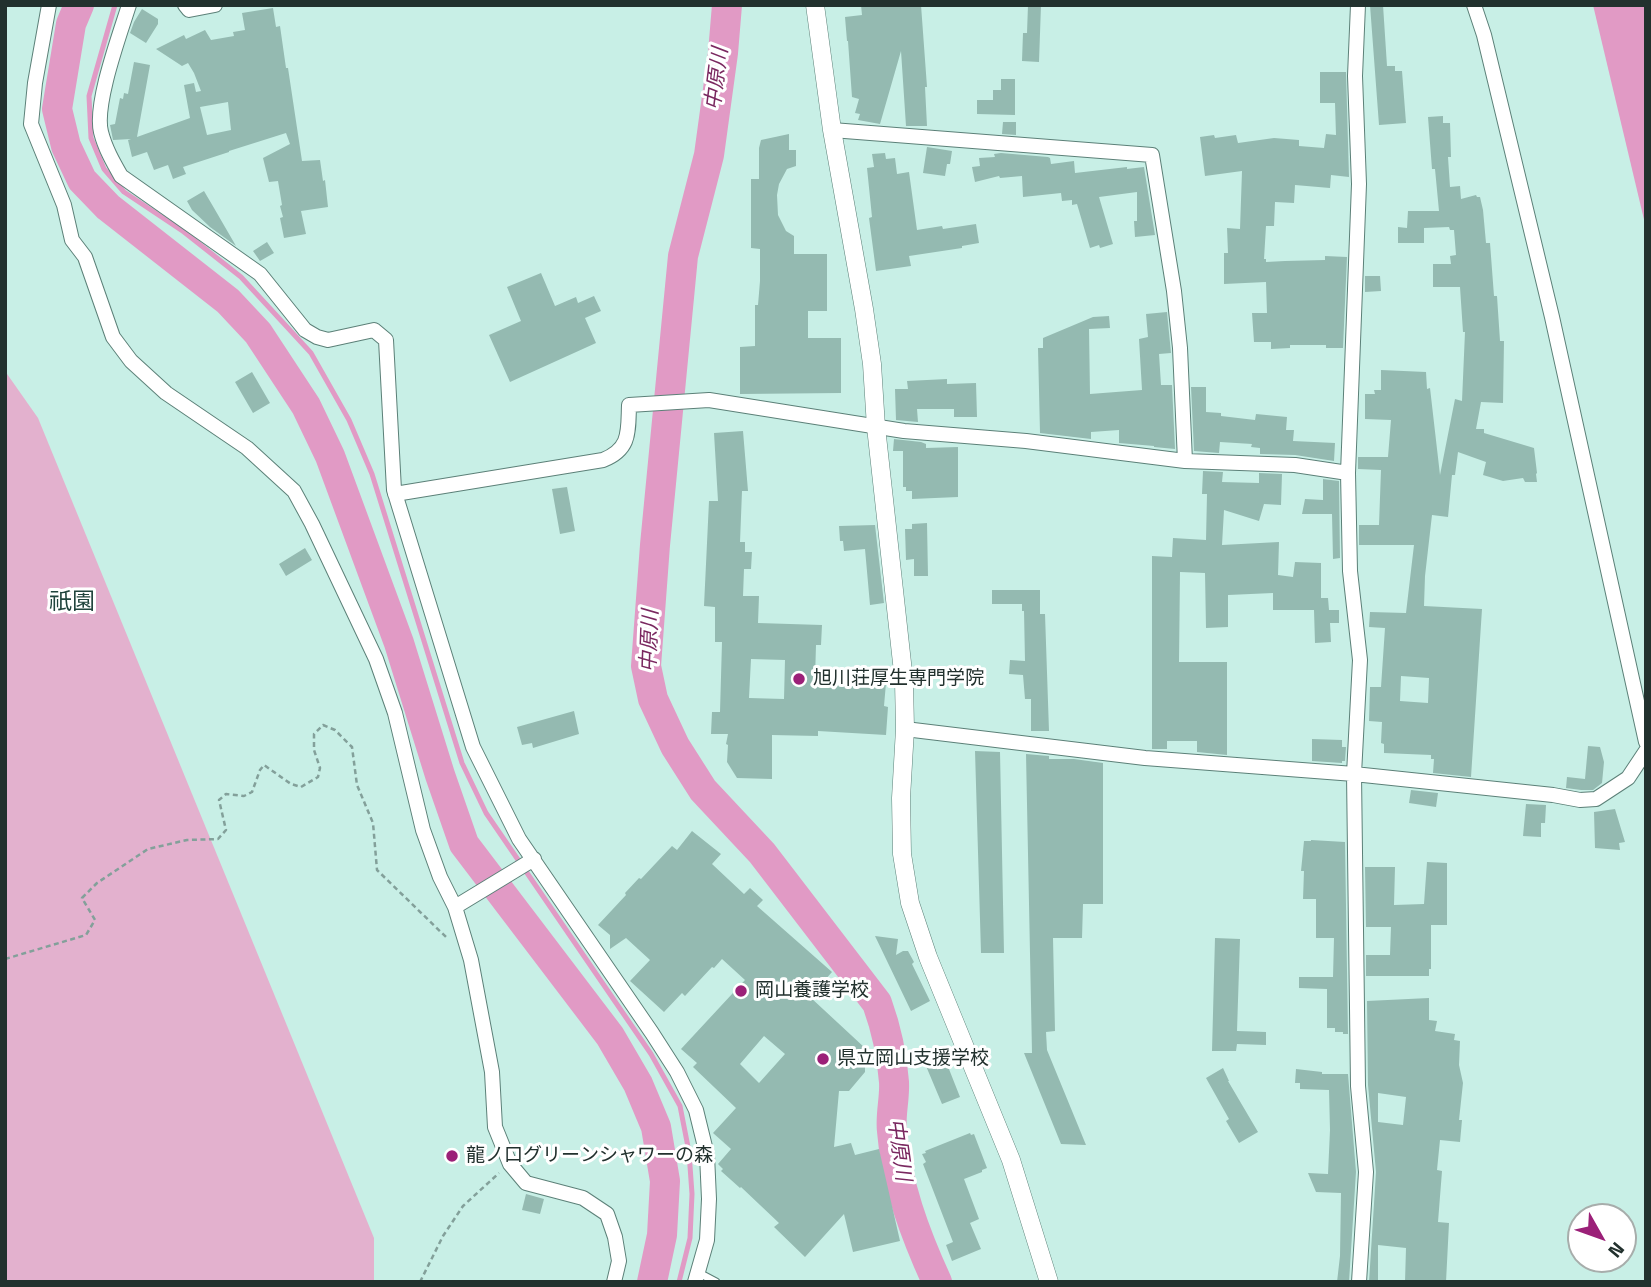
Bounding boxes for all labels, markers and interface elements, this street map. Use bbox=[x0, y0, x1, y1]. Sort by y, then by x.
water label: 中原川 bbox=[702, 46, 734, 112]
district label: 祇園 bbox=[49, 589, 95, 617]
water label: 中原川 bbox=[637, 609, 665, 673]
place label: 旭川荘厚生専門学院 bbox=[813, 668, 984, 690]
marker: 旭川荘厚生専門学院 bbox=[791, 671, 807, 687]
place label: 岡山養護学校 bbox=[755, 980, 869, 1002]
marker: 岡山養護学校 bbox=[733, 983, 749, 999]
place label: 県立岡山支援学校 bbox=[837, 1048, 989, 1070]
marker: 県立岡山支援学校 bbox=[815, 1051, 831, 1067]
water label: 中原川 bbox=[881, 1117, 915, 1183]
place label: 龍ノ口グリーンシャワーの森 bbox=[466, 1145, 713, 1167]
marker: 龍ノ口グリーンシャワーの森 bbox=[444, 1148, 460, 1164]
north arrow bbox=[1567, 1203, 1637, 1273]
text: N bbox=[1602, 1236, 1632, 1265]

